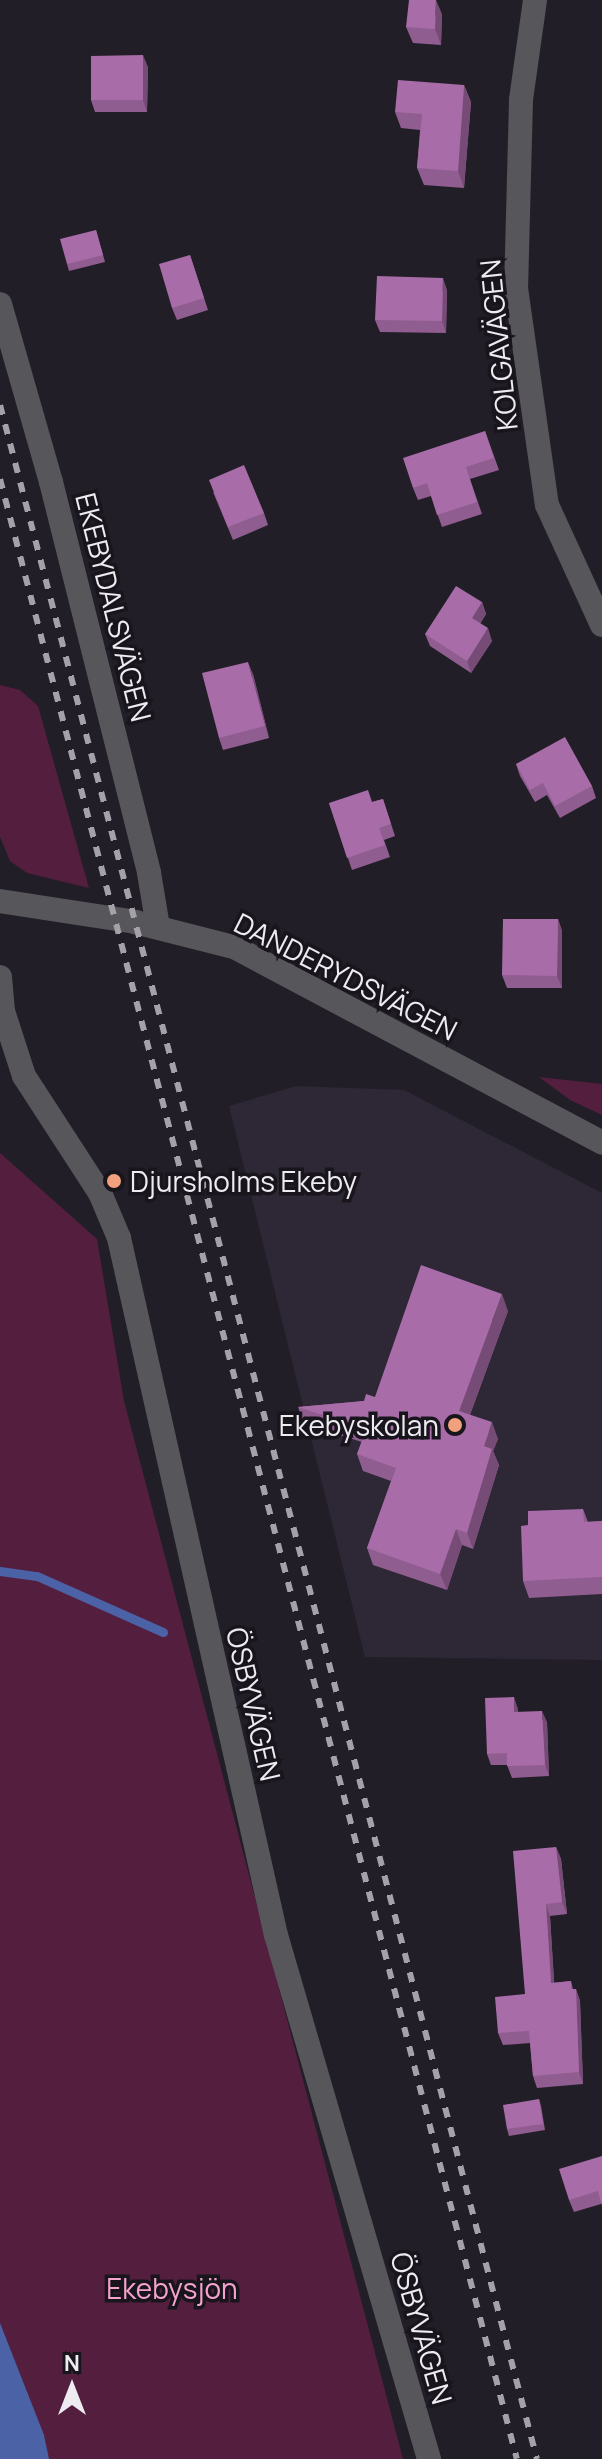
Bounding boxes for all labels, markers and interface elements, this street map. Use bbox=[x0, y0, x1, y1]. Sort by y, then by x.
street label: KOLGAVÄGEN bbox=[472, 258, 524, 432]
street label: EKEBYDALSVÄGEN bbox=[69, 489, 159, 725]
street label: DANDERYDSVÄGEN bbox=[229, 905, 463, 1047]
place label: Djursholms Ekeby bbox=[130, 1164, 357, 1198]
marker: Djursholms Ekeby bbox=[105, 1172, 123, 1190]
place label: Ekebyskolan bbox=[279, 1408, 439, 1442]
marker: Ekebyskolan bbox=[446, 1416, 464, 1434]
street label: ÖSBYVÄGEN bbox=[220, 1624, 288, 1784]
street label: ÖSBYVÄGEN bbox=[384, 2248, 460, 2408]
park label: Ekebysjön bbox=[106, 2271, 238, 2305]
north arrow bbox=[32, 2347, 112, 2427]
text: N bbox=[64, 2348, 80, 2378]

